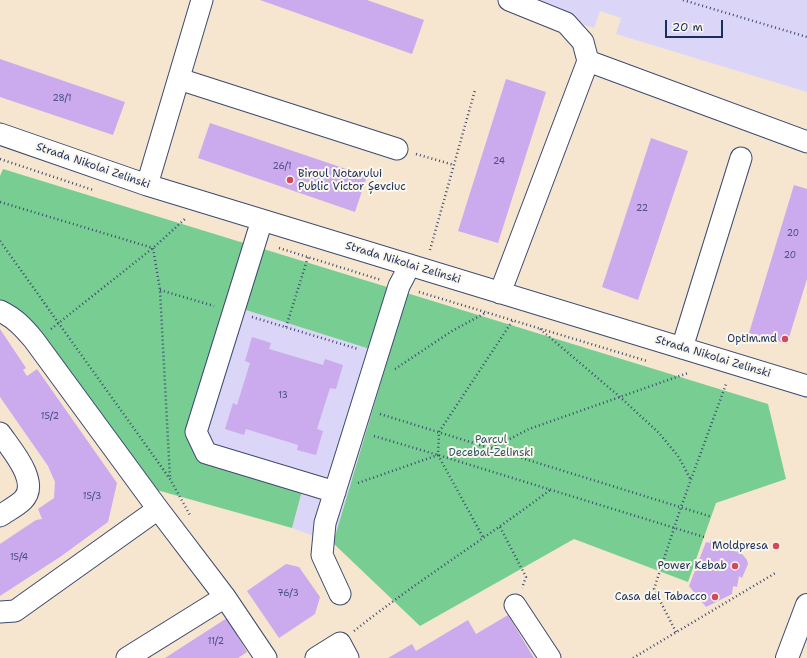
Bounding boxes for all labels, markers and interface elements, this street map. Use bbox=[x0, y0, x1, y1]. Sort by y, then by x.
scale bar bbox=[667, 12, 725, 38]
text: 20 m bbox=[672, 19, 703, 35]
house number: 28/1 bbox=[52, 94, 72, 104]
street label: Strada Nikolai Zelinski bbox=[34, 140, 152, 192]
house number: 24 bbox=[493, 157, 505, 167]
house number: 26/1 bbox=[273, 162, 291, 172]
place label: Biroul Notarului Public Victor Șevciuc bbox=[298, 167, 406, 193]
marker: Biroul Notarului Public Victor Șevciuc bbox=[285, 175, 295, 185]
house number: 22 bbox=[636, 204, 648, 214]
house number: 20 bbox=[787, 229, 799, 239]
street label: Strada Nikolai Zelinski bbox=[344, 239, 462, 287]
house number: 20 bbox=[784, 251, 796, 261]
place label: Optim.md bbox=[727, 332, 777, 346]
street label: Strada Nikolai Zelinski bbox=[654, 333, 772, 381]
marker: Optim.md bbox=[780, 334, 790, 344]
house number: 13 bbox=[278, 391, 288, 401]
house number: 15/2 bbox=[41, 412, 59, 422]
park label: Parcul Decebal-Zelinski bbox=[449, 433, 533, 459]
house number: 15/3 bbox=[83, 492, 101, 502]
place label: Moldpresa bbox=[712, 539, 768, 553]
marker: Moldpresa bbox=[771, 541, 781, 551]
house number: 15/4 bbox=[10, 553, 28, 563]
place label: Power Kebab bbox=[657, 559, 727, 573]
marker: Power Kebab bbox=[730, 561, 740, 571]
house number: 76/3 bbox=[277, 589, 299, 599]
place label: Casa del Tabacco bbox=[615, 590, 707, 604]
marker: Casa del Tabacco bbox=[710, 592, 720, 602]
house number: 11/2 bbox=[208, 637, 224, 647]

